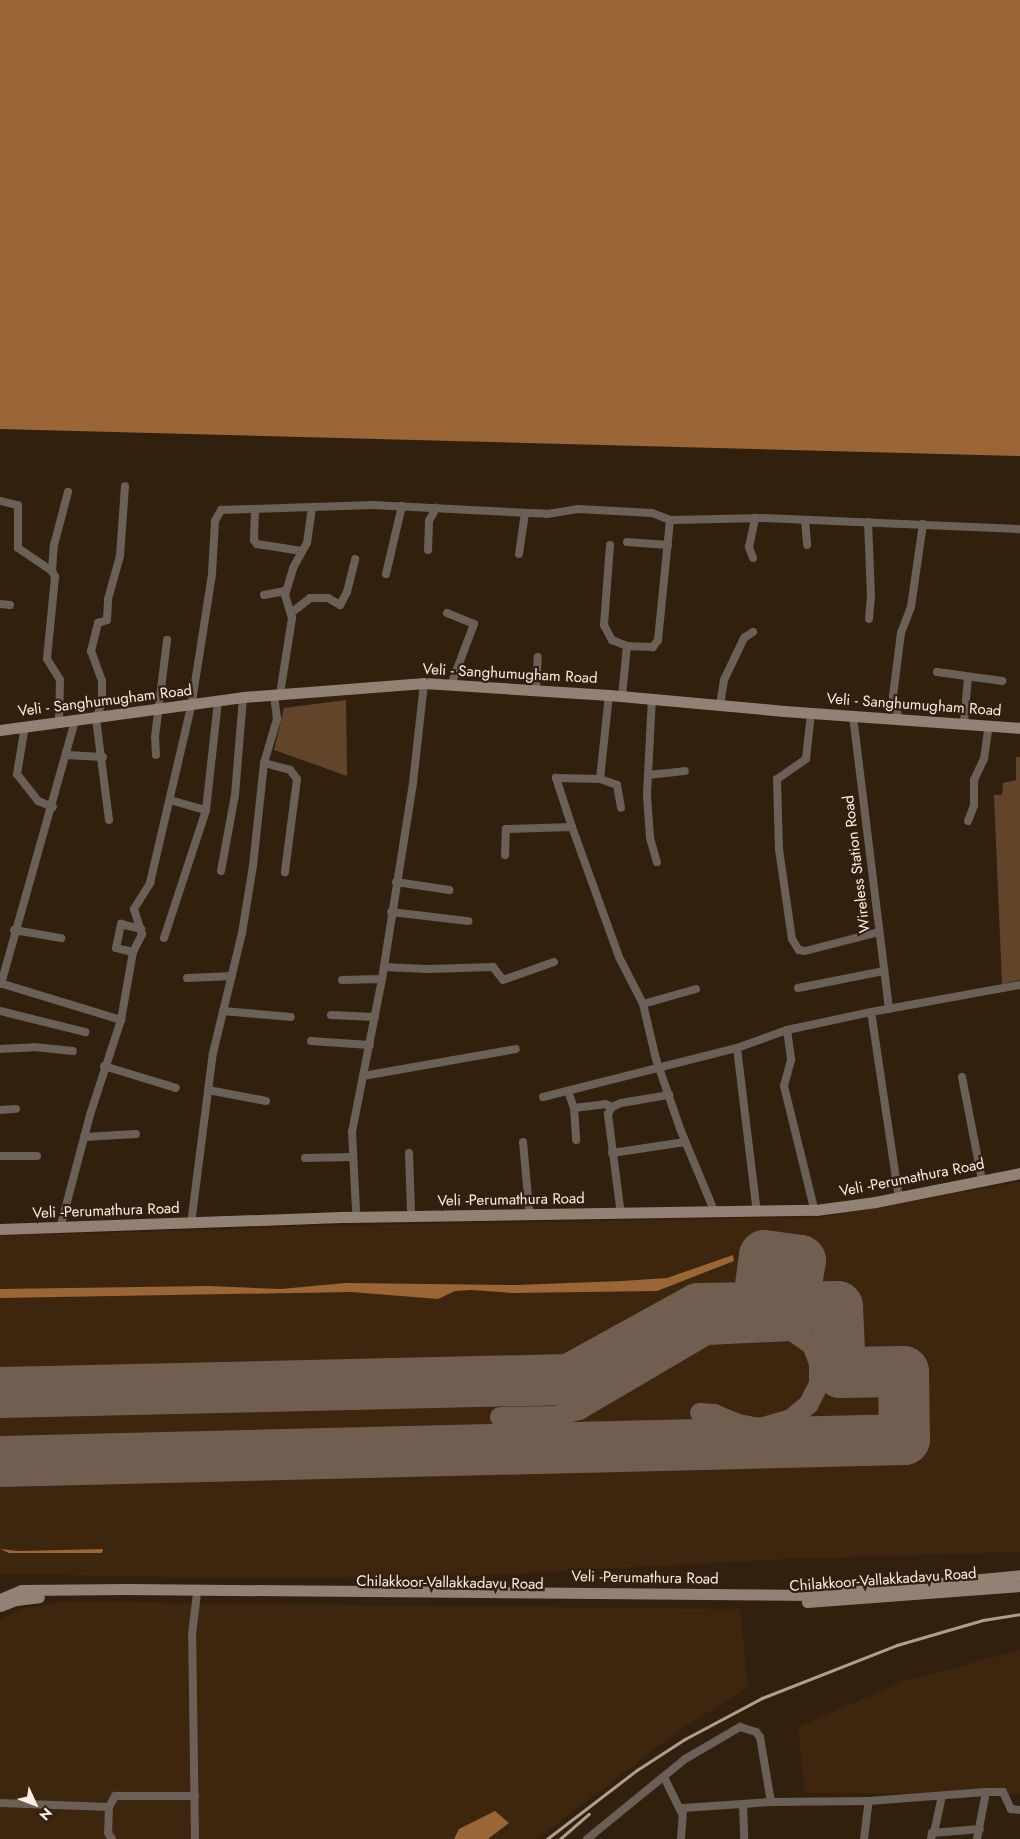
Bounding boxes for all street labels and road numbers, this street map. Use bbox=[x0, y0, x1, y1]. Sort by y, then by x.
street label: Veli - Sanghumugham Road bbox=[422, 660, 598, 688]
street label: Veli - Sanghumugham Road bbox=[17, 681, 193, 721]
street label: Veli - Sanghumugham Road bbox=[826, 690, 1002, 720]
street label: Wireless Station Road bbox=[840, 794, 874, 934]
street label: Veli -Perumathura Road bbox=[838, 1155, 986, 1201]
street label: Veli -Perumathura Road bbox=[437, 1190, 585, 1210]
street label: Veli -Perumathura Road bbox=[32, 1199, 180, 1223]
street label: Chilakkoor-Vallakkadavu Road bbox=[789, 1564, 977, 1596]
street label: Veli -Perumathura Road bbox=[571, 1568, 719, 1588]
street label: Chilakkoor-Vallakkadavu Road bbox=[356, 1572, 544, 1594]

